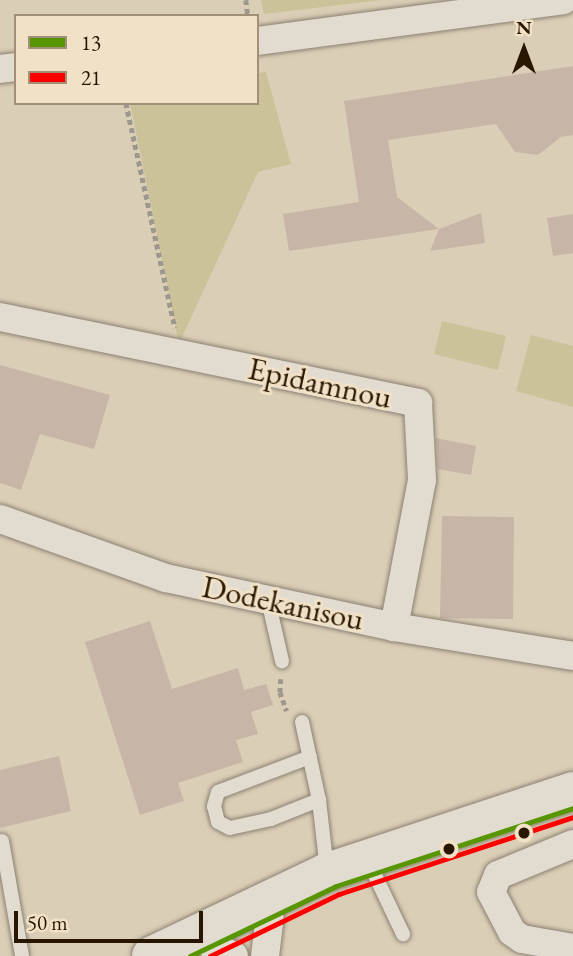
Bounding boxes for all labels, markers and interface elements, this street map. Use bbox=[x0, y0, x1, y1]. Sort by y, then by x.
legend bbox=[14, 14, 259, 105]
north arrow bbox=[489, 14, 559, 84]
text: N bbox=[516, 15, 532, 40]
text: 13 bbox=[81, 29, 101, 56]
text: 21 bbox=[81, 64, 101, 91]
street label: Epidamnou bbox=[245, 349, 395, 417]
street label: Dodekanisou bbox=[199, 567, 367, 639]
unlabelled marker bbox=[517, 826, 531, 840]
unlabelled marker bbox=[442, 842, 456, 856]
scale bar bbox=[18, 897, 206, 941]
text: 50 m bbox=[27, 909, 68, 936]

